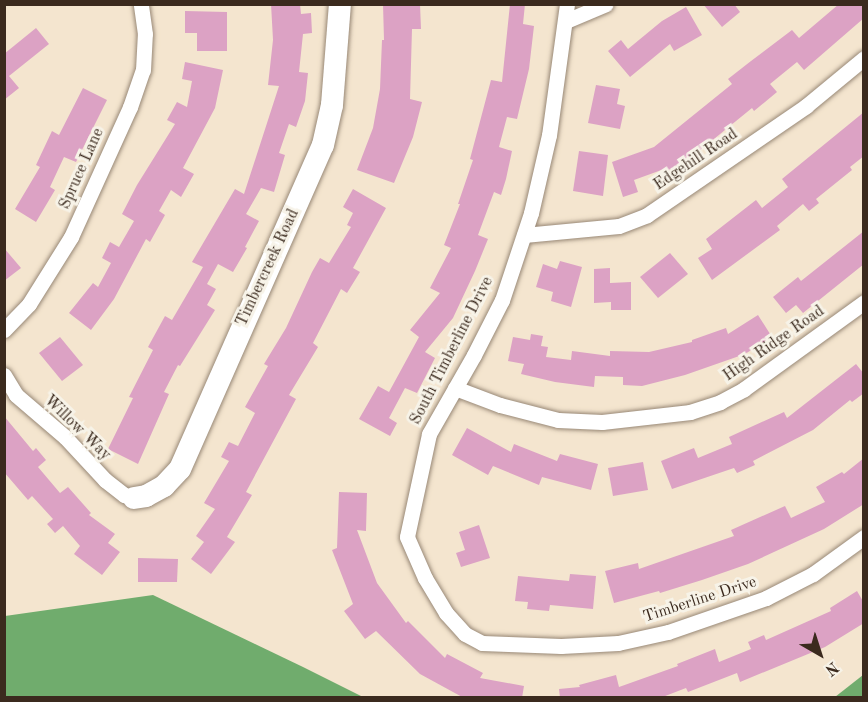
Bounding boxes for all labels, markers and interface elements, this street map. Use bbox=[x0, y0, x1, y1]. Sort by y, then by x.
street label: Spruce Lane bbox=[56, 125, 108, 213]
street label: Edgehill Road bbox=[650, 125, 742, 195]
street label: Timbercreek Road bbox=[232, 206, 304, 330]
street label: South Timberline Drive bbox=[406, 274, 498, 428]
street label: High Ridge Road bbox=[720, 302, 828, 386]
street label: Willow Way bbox=[39, 391, 115, 465]
street label: Timberline Drive bbox=[641, 573, 759, 627]
north arrow bbox=[790, 624, 850, 684]
text: N bbox=[822, 658, 841, 678]

